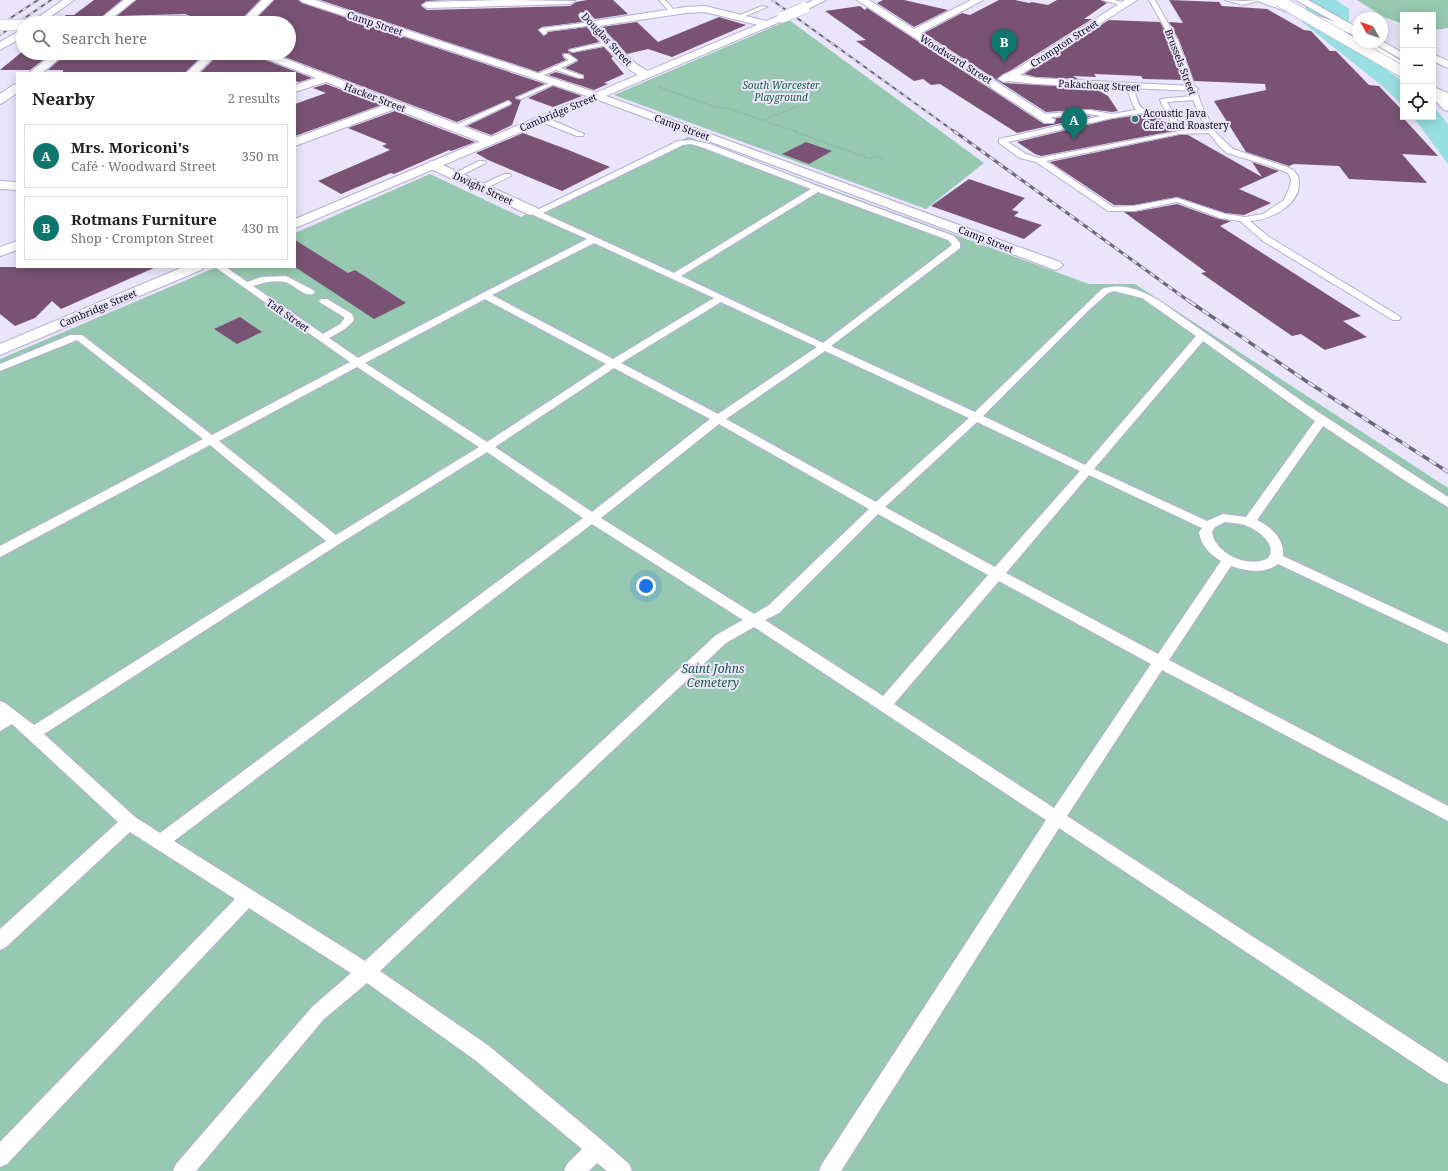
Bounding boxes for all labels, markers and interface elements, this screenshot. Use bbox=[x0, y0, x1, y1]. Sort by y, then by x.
street label: Camp Street bbox=[345, 7, 405, 39]
street label: Douglas Street bbox=[579, 9, 636, 69]
north arrow bbox=[1352, 12, 1388, 48]
map controls bbox=[1400, 12, 1436, 120]
button: + bbox=[1400, 12, 1436, 48]
search box bbox=[16, 16, 296, 60]
street label: Crompton Street bbox=[1027, 16, 1101, 70]
icon: search bbox=[30, 27, 52, 49]
street label: Brussels Street bbox=[1162, 27, 1200, 98]
text: Search here bbox=[62, 28, 147, 48]
pin: B bbox=[991, 29, 1017, 62]
street label: Woodward Street bbox=[917, 31, 995, 87]
button: − bbox=[1400, 48, 1436, 84]
street label: Pakachoag Street bbox=[1058, 76, 1141, 94]
park label: South Worcester Playground bbox=[742, 78, 820, 104]
street label: Hacker Street bbox=[342, 79, 408, 115]
button: locate bbox=[1400, 84, 1436, 120]
text: Nearby bbox=[32, 87, 95, 110]
text: 2 results bbox=[228, 89, 280, 107]
street label: Cambridge Street bbox=[517, 89, 599, 135]
place label: Acoustic Java Café and Roastery bbox=[1143, 106, 1229, 132]
pin: A bbox=[1061, 107, 1087, 140]
street label: Camp Street bbox=[652, 111, 712, 144]
marker: Acoustic Java Café and Roastery bbox=[1130, 114, 1140, 124]
text: Mrs. Moriconi's bbox=[71, 137, 189, 157]
text: A bbox=[41, 147, 51, 165]
text: 350 m bbox=[242, 147, 279, 165]
text: Café · Woodward Street bbox=[71, 157, 216, 175]
street label: Dwight Street bbox=[451, 168, 516, 208]
text: Rotmans Furniture bbox=[71, 209, 217, 229]
text: B bbox=[42, 219, 50, 237]
text: 430 m bbox=[242, 219, 279, 237]
street label: Camp Street bbox=[956, 222, 1016, 256]
text: Shop · Crompton Street bbox=[71, 229, 214, 247]
street label: Cambridge Street bbox=[57, 285, 139, 331]
street label: Taft Street bbox=[264, 295, 313, 335]
your location bbox=[636, 576, 656, 596]
park label: Saint Johns Cemetery bbox=[682, 660, 745, 691]

